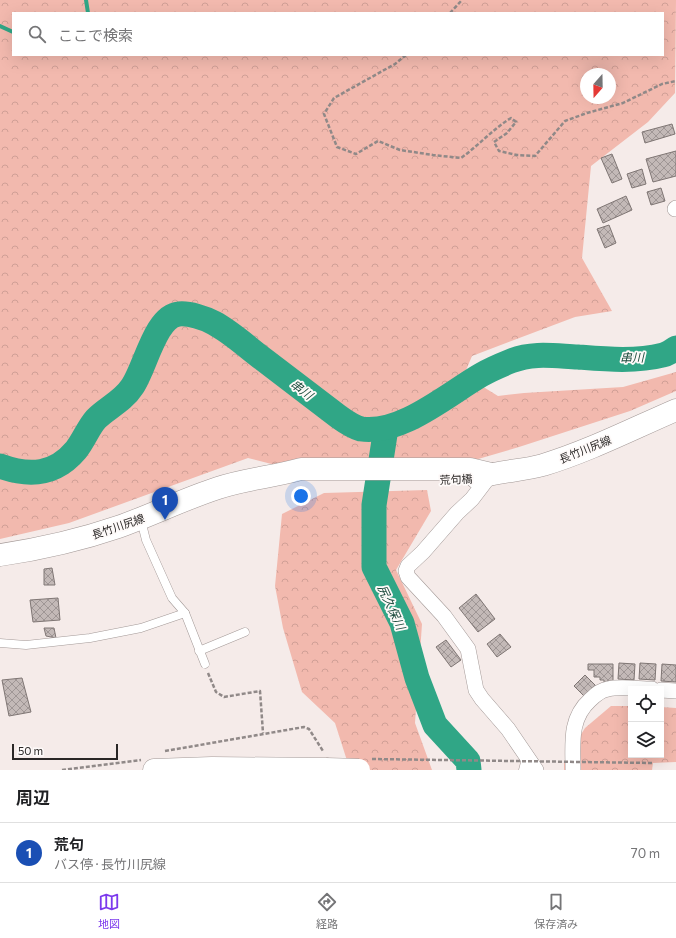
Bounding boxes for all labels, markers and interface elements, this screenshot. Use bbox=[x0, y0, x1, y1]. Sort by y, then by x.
search box bbox=[12, 12, 664, 56]
icon: search bbox=[26, 23, 48, 45]
text: ここで検索 bbox=[58, 26, 133, 44]
north arrow bbox=[580, 68, 616, 104]
water label: 串川 bbox=[620, 350, 646, 364]
water label: 串川 bbox=[288, 376, 317, 403]
street label: 長竹川尻線 bbox=[557, 433, 613, 465]
street label: 荒句橋 bbox=[439, 472, 473, 486]
your location bbox=[291, 486, 311, 506]
pin: 1 bbox=[152, 487, 178, 520]
street label: 長竹川尻線 bbox=[90, 511, 146, 541]
water label: 尻久保川 bbox=[376, 582, 409, 634]
map controls bbox=[628, 686, 664, 758]
button: locate bbox=[628, 686, 664, 722]
button: layers bbox=[628, 722, 664, 758]
scale bar bbox=[12, 742, 118, 761]
text: 50 m bbox=[18, 744, 43, 757]
text: 周辺 bbox=[16, 787, 50, 808]
text: 荒句 bbox=[54, 835, 84, 853]
text: 1 bbox=[26, 845, 32, 861]
text: 70 m bbox=[631, 845, 660, 861]
text: バス停 · 長竹川尻線 bbox=[54, 856, 166, 872]
tab: 地図 bbox=[98, 891, 120, 931]
tab: 経路 bbox=[316, 891, 338, 931]
tab: 保存済み bbox=[534, 891, 578, 931]

